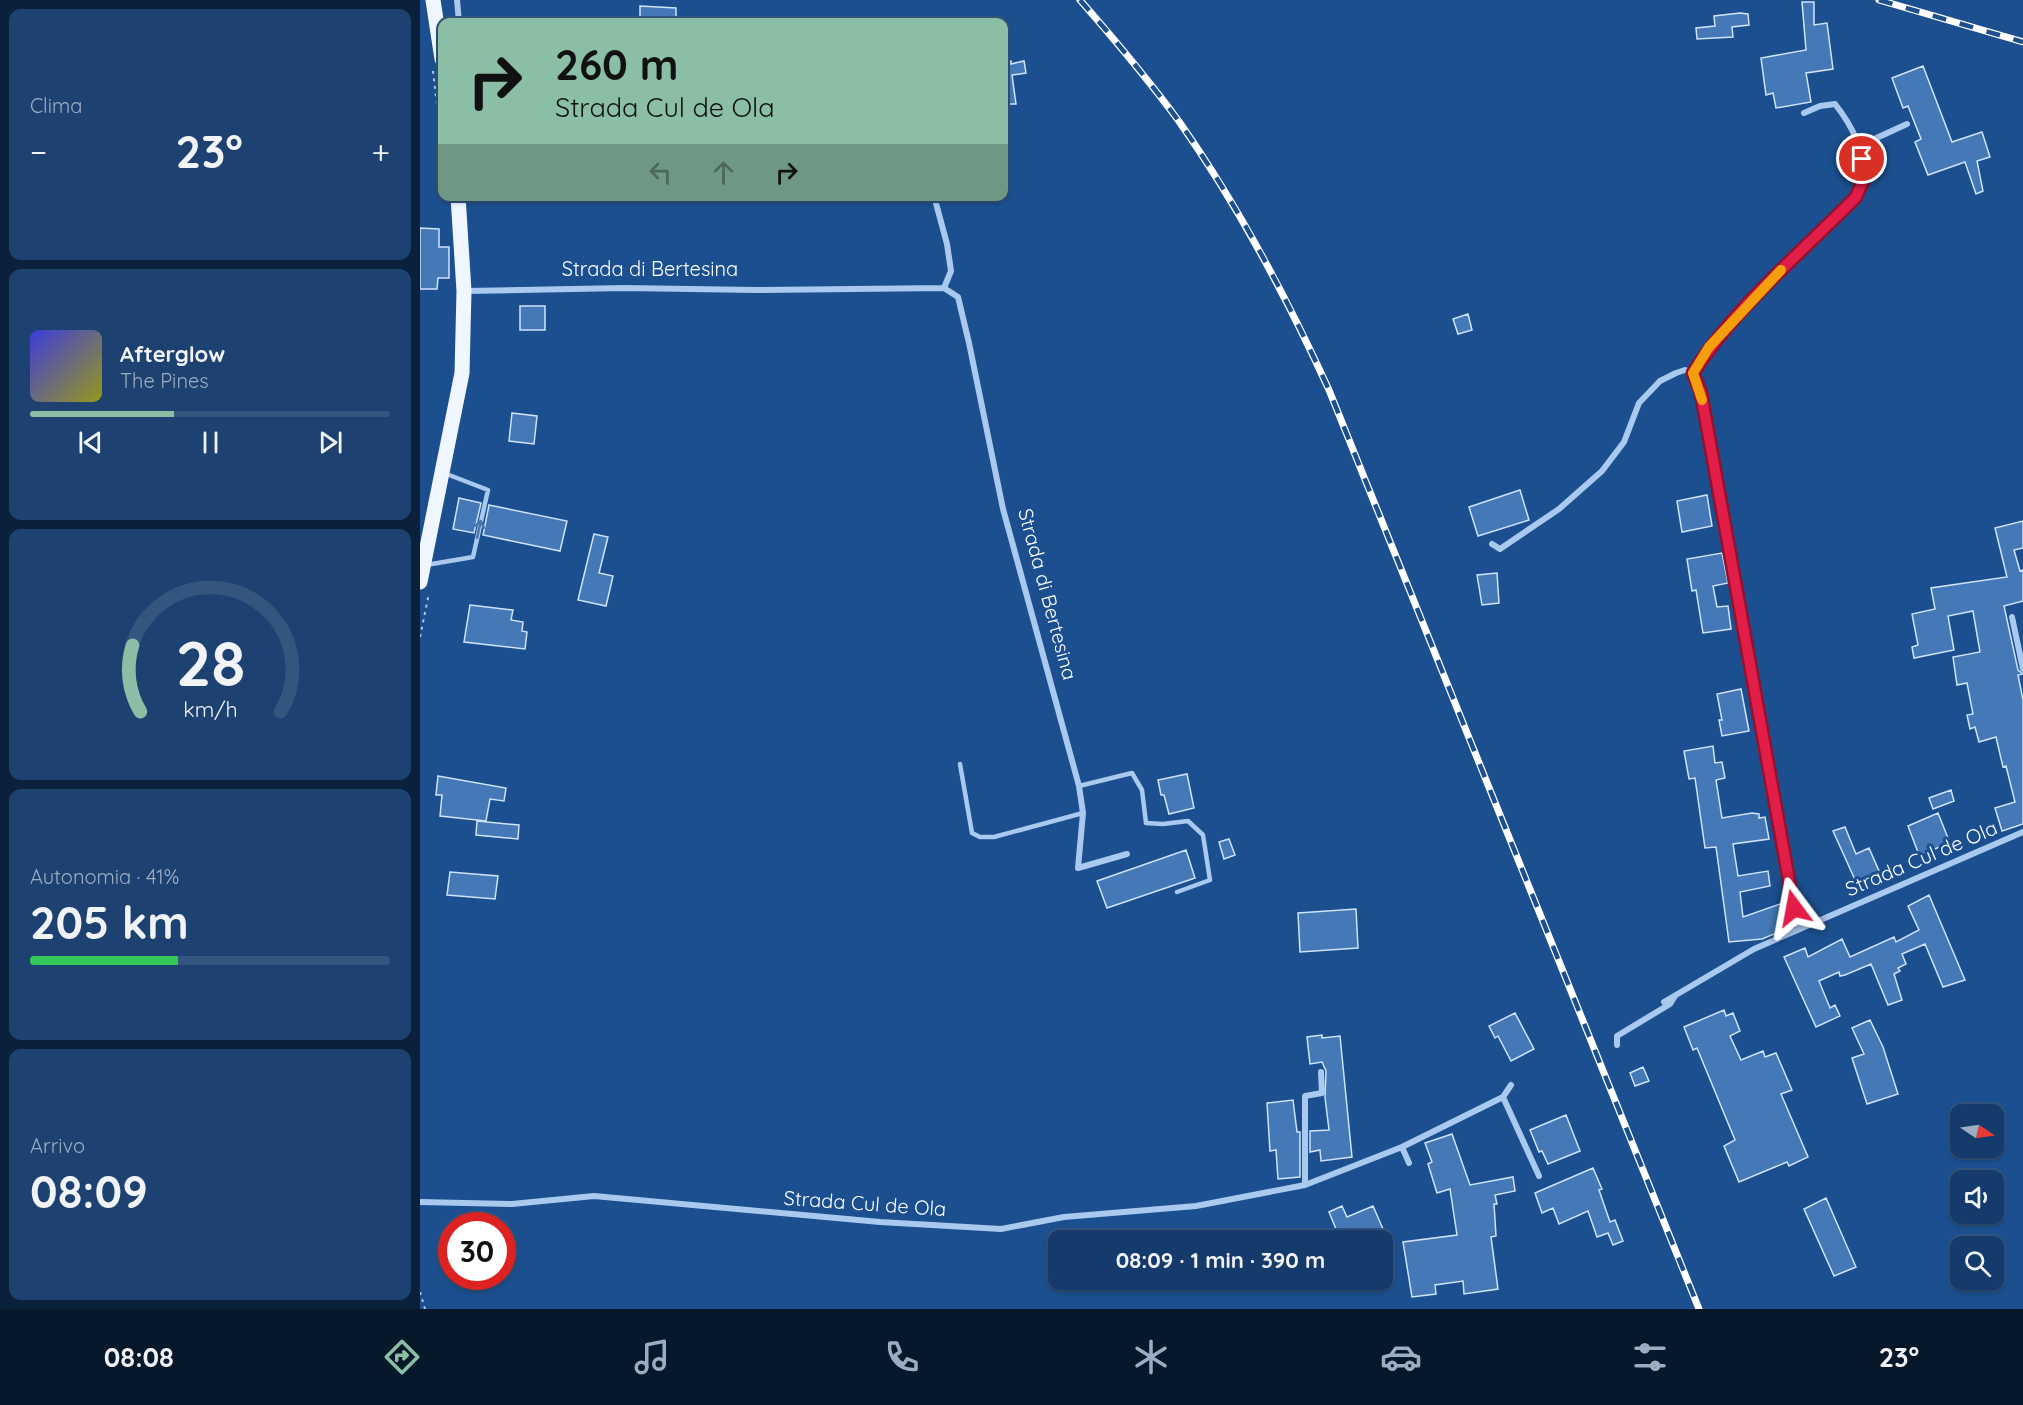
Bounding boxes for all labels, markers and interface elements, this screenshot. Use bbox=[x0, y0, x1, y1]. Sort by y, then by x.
text: 260 m bbox=[555, 38, 678, 91]
icon: right bbox=[456, 42, 534, 120]
text: Strada Cul de Ola bbox=[555, 90, 775, 124]
text: Clima bbox=[30, 93, 82, 118]
text: 23° bbox=[176, 123, 243, 179]
text: − bbox=[30, 131, 47, 172]
text: + bbox=[371, 131, 390, 172]
pin bbox=[1836, 133, 1887, 184]
icon: arrive bbox=[1845, 142, 1878, 175]
icon: left bbox=[644, 156, 677, 189]
icon: ahead bbox=[707, 156, 740, 189]
icon: right bbox=[770, 156, 803, 189]
street label: Strada di Bertesina bbox=[562, 256, 738, 281]
text: Afterglow bbox=[120, 340, 225, 368]
text: The Pines bbox=[120, 368, 209, 393]
icon: previous bbox=[74, 426, 107, 459]
icon: pause bbox=[194, 426, 227, 459]
icon: next bbox=[314, 426, 347, 459]
street label: Strada di Bertesina bbox=[1013, 506, 1083, 682]
one-way arrow bbox=[474, 520, 486, 539]
text: 28 bbox=[175, 624, 245, 702]
text: km/h bbox=[183, 696, 237, 722]
street label: Strada Cul de Ola bbox=[1841, 815, 2001, 901]
text: Autonomia · 41% bbox=[30, 864, 179, 889]
position arrow bbox=[1762, 876, 1826, 940]
text: 205 km bbox=[30, 894, 189, 950]
north arrow bbox=[1950, 1104, 2004, 1158]
map controls bbox=[1950, 1104, 2004, 1290]
text: Arrivo bbox=[30, 1133, 85, 1158]
text: 08:09 bbox=[30, 1163, 148, 1219]
button: sound bbox=[1950, 1170, 2004, 1224]
street label: Strada Cul de Ola bbox=[783, 1185, 947, 1221]
speed limit sign: 30 bbox=[438, 1212, 516, 1290]
button: search bbox=[1950, 1236, 2004, 1290]
text: 08:09 · 1 min · 390 m bbox=[1116, 1246, 1325, 1274]
icon: directions bbox=[381, 1336, 423, 1378]
icon: music bbox=[631, 1336, 673, 1378]
icon: phone bbox=[881, 1336, 923, 1378]
icon: climate bbox=[1130, 1336, 1172, 1378]
icon: car bbox=[1380, 1336, 1422, 1378]
icon: filters bbox=[1629, 1336, 1671, 1378]
text: 08:08 bbox=[104, 1340, 174, 1374]
text: 23° bbox=[1879, 1340, 1919, 1374]

